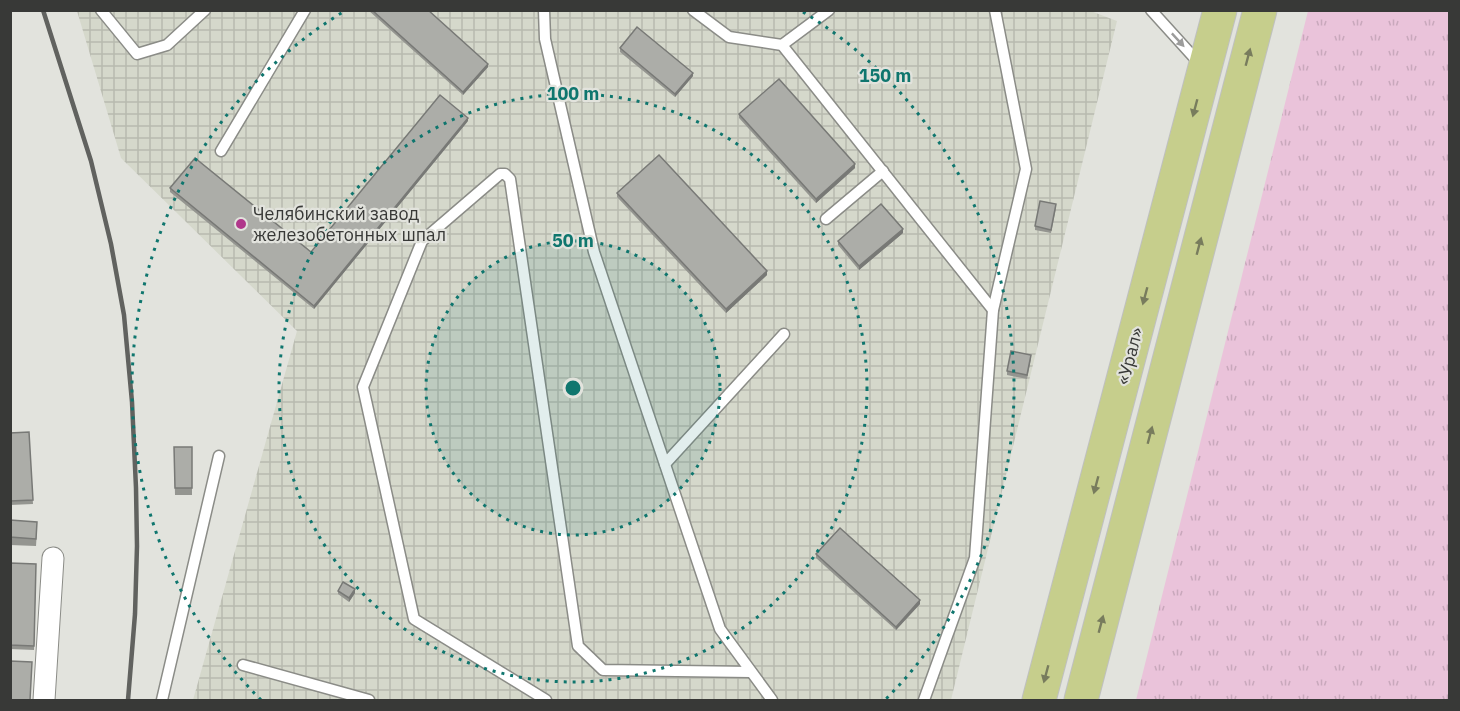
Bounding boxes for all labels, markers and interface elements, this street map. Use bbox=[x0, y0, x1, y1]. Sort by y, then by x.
one-way arrow bbox=[1171, 32, 1184, 47]
one-way arrow bbox=[1243, 48, 1253, 66]
text: 150 m bbox=[859, 64, 911, 87]
text: 100 m bbox=[547, 82, 599, 105]
one-way arrow bbox=[1189, 99, 1199, 117]
place label: Челябинский завод железобетонных шпал bbox=[253, 202, 446, 246]
marker: Челябинский завод железобетонных шпал bbox=[234, 217, 248, 231]
text: 50 m bbox=[552, 229, 594, 252]
one-way arrow bbox=[1194, 237, 1204, 255]
one-way arrow bbox=[1140, 287, 1150, 306]
street label: «Урал» bbox=[1111, 325, 1148, 387]
centre of rings bbox=[563, 378, 583, 398]
one-way arrow bbox=[1145, 426, 1155, 444]
one-way arrow bbox=[1090, 476, 1100, 494]
one-way arrow bbox=[1096, 614, 1106, 633]
one-way arrow bbox=[1041, 665, 1051, 683]

